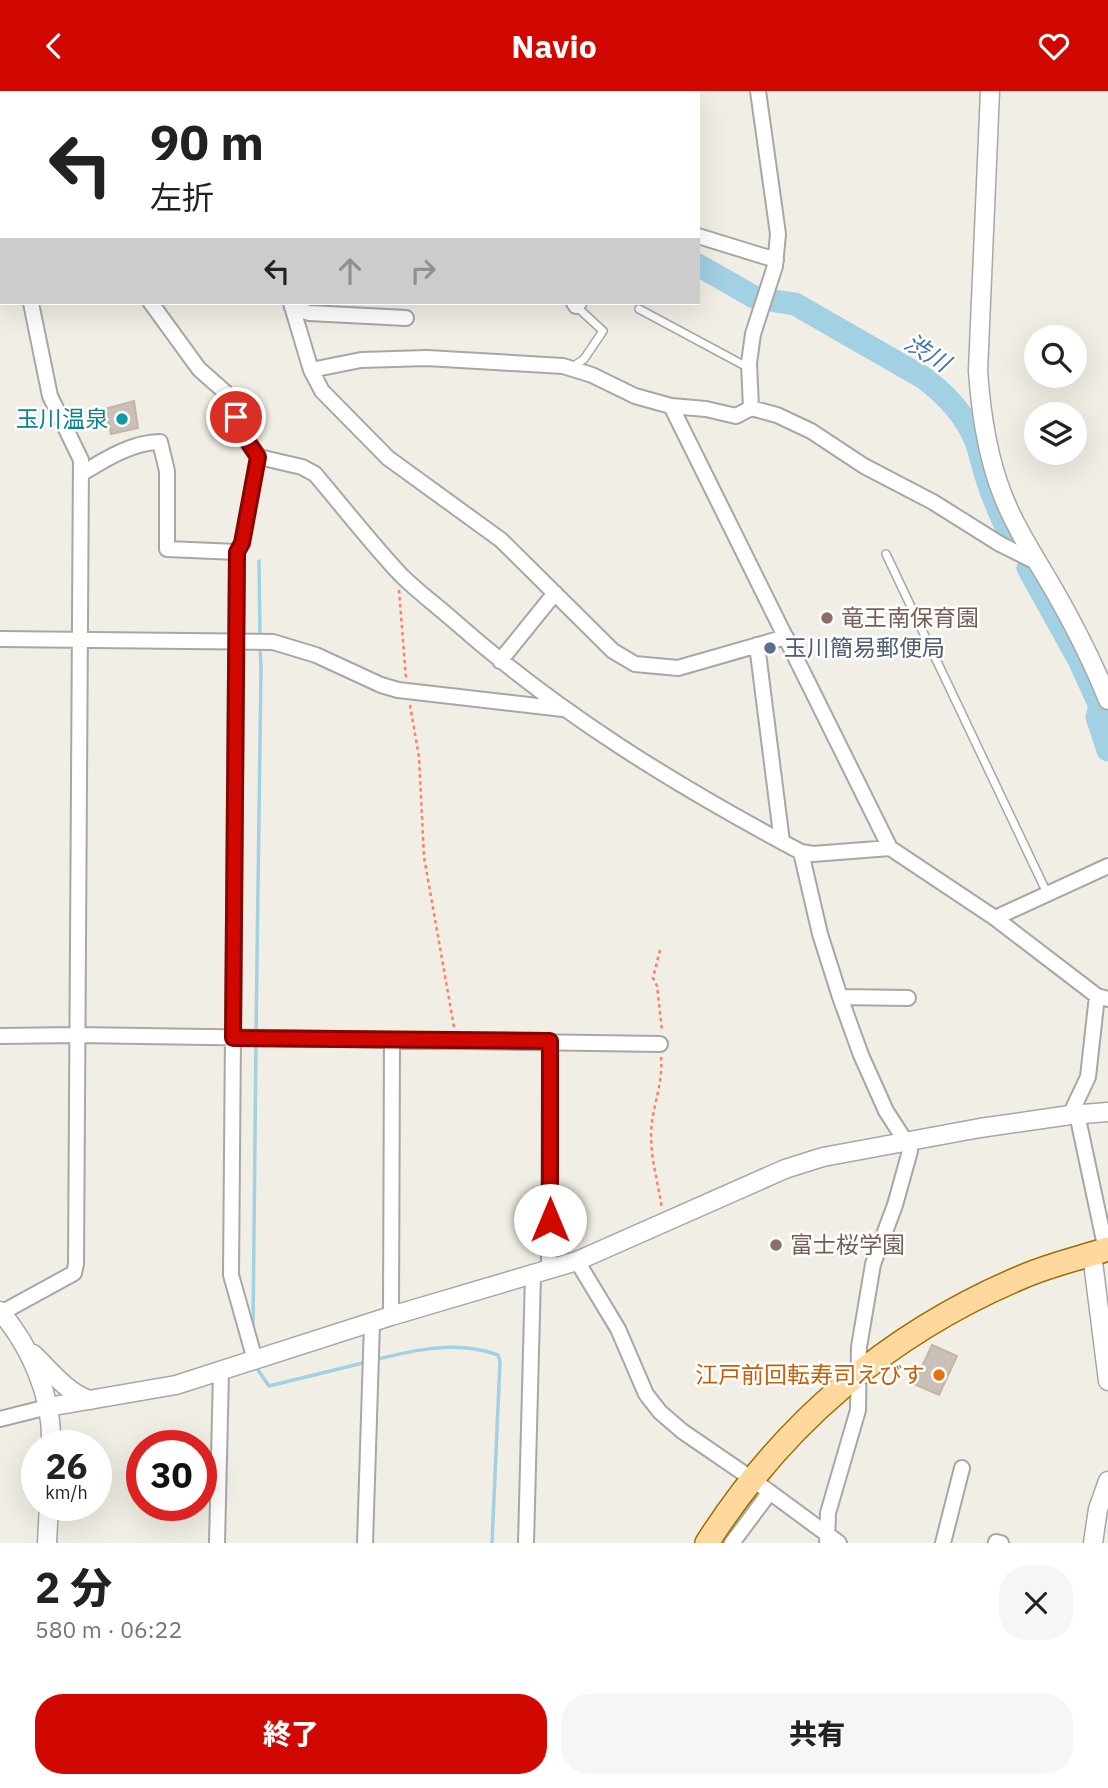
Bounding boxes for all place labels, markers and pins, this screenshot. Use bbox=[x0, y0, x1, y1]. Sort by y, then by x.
pin bbox=[206, 387, 266, 447]
place label: 玉川温泉 bbox=[16, 403, 108, 433]
marker: 玉川温泉 bbox=[114, 411, 130, 427]
place label: 竜王南保育園 bbox=[841, 602, 979, 632]
marker: 竜王南保育園 bbox=[819, 610, 835, 626]
place label: 玉川簡易郵便局 bbox=[784, 632, 945, 662]
marker: 玉川簡易郵便局 bbox=[762, 640, 778, 656]
place label: 富士桜学園 bbox=[790, 1229, 905, 1259]
marker: 富士桜学園 bbox=[768, 1237, 784, 1253]
place label: 江戸前回転寿司えびす bbox=[695, 1359, 925, 1389]
marker: 江戸前回転寿司えびす bbox=[931, 1367, 947, 1383]

